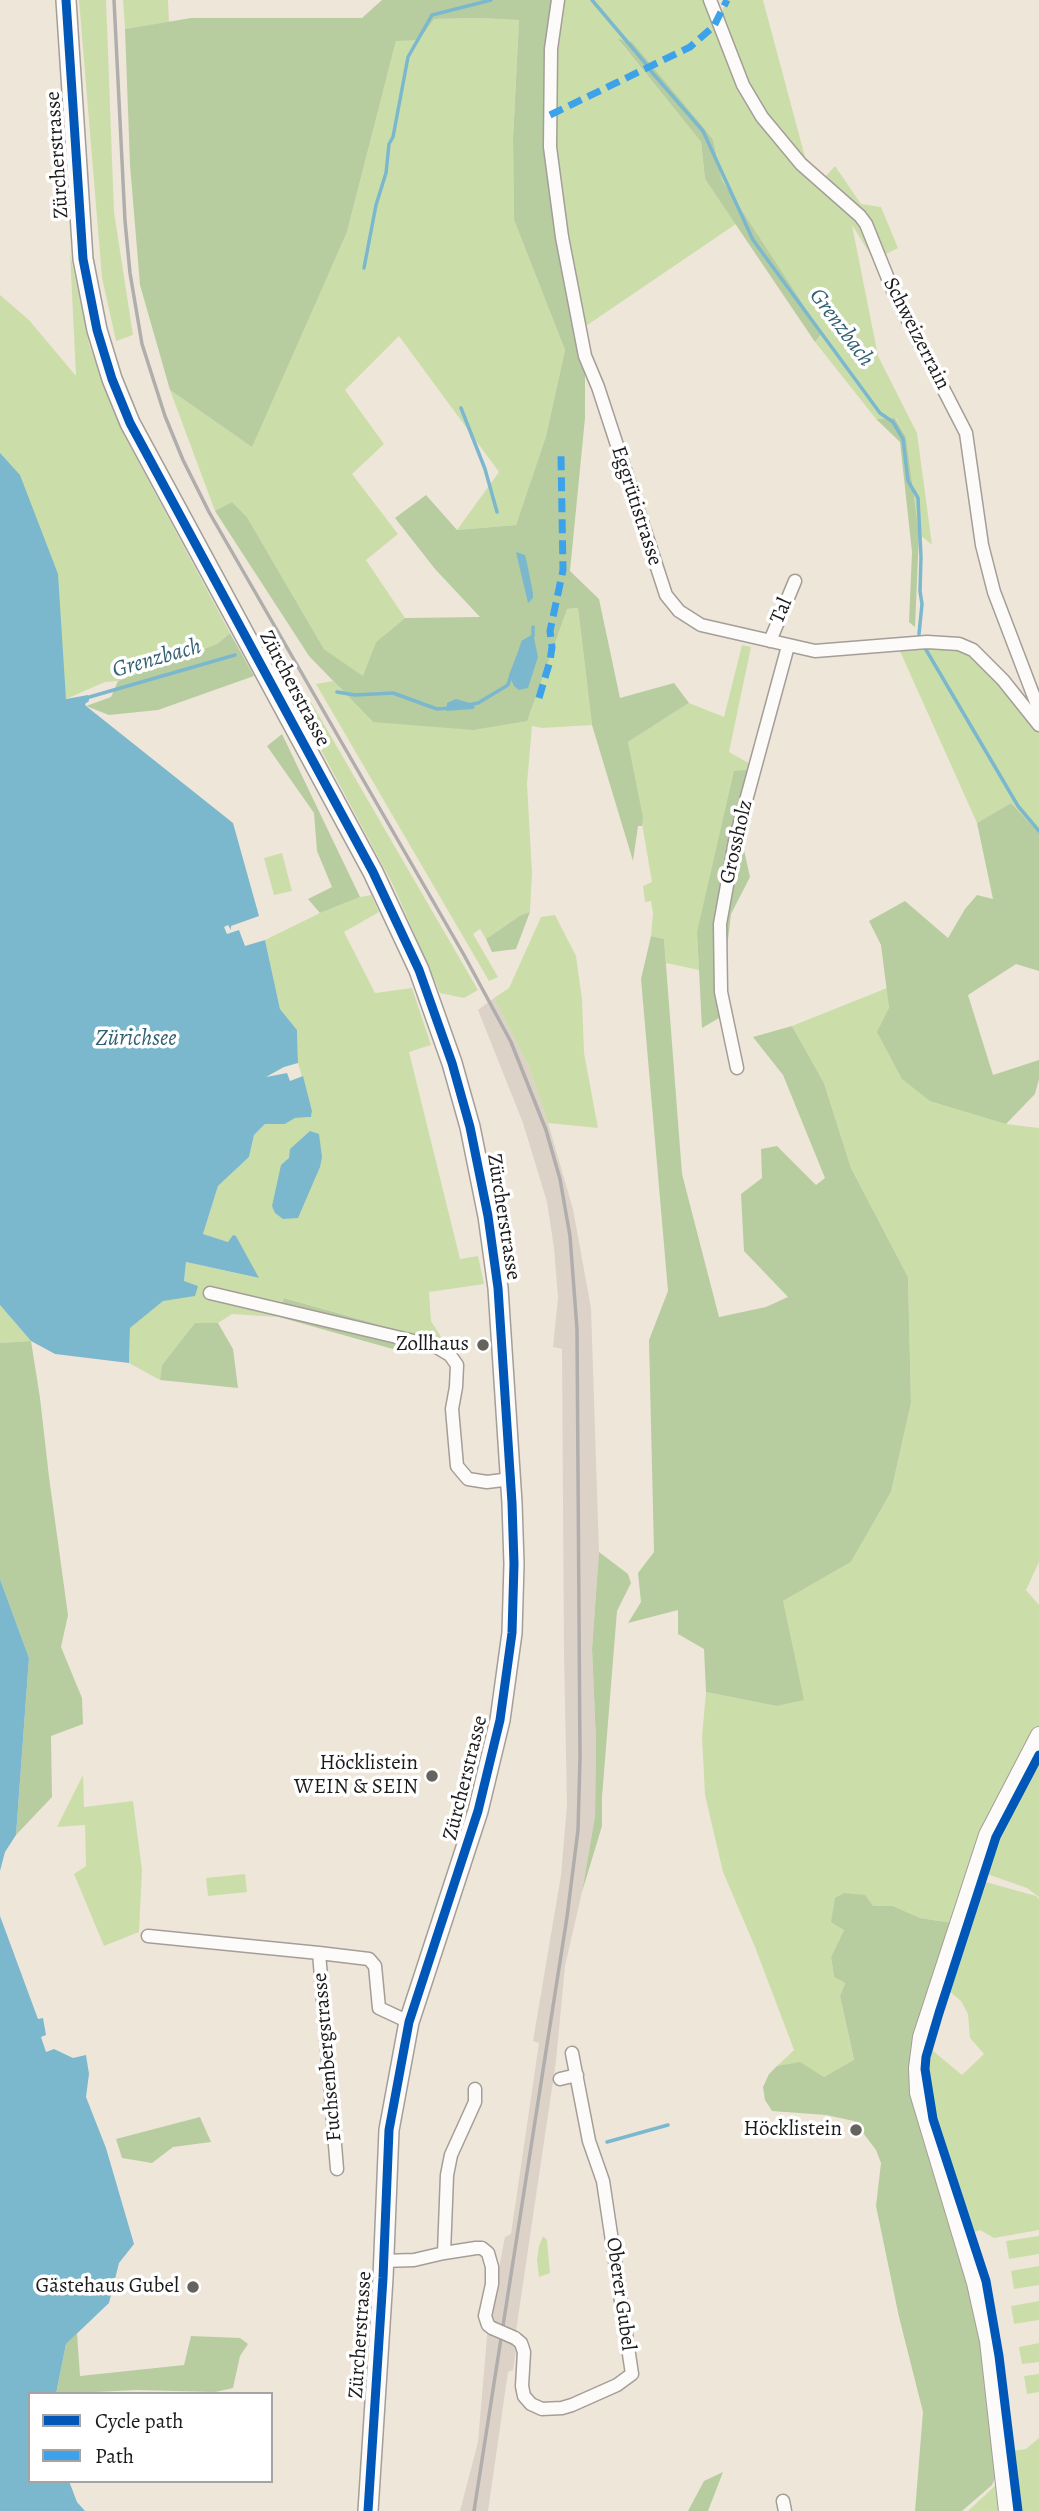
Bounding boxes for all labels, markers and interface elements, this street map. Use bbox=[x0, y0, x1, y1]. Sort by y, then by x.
street label: Zürcherstrasse bbox=[41, 90, 75, 220]
street label: Schweizerrain bbox=[877, 274, 955, 394]
water label: Grenzbach bbox=[803, 283, 879, 373]
street label: Eggrütistrasse bbox=[605, 443, 667, 569]
street label: Tal bbox=[765, 594, 799, 628]
street label: Zürcherstrasse bbox=[253, 627, 335, 751]
water label: Grenzbach bbox=[109, 633, 205, 685]
street label: Grossholz bbox=[715, 798, 759, 886]
water label: Zürichsee bbox=[95, 1025, 177, 1053]
street label: Zürcherstrasse bbox=[481, 1152, 525, 1282]
place label: Zollhaus bbox=[396, 1332, 469, 1358]
marker: Zollhaus bbox=[475, 1337, 491, 1353]
street label: Zürcherstrasse bbox=[438, 1713, 494, 1843]
place label: Höcklistein WEIN & SEIN bbox=[294, 1751, 418, 1801]
marker: Höcklistein WEIN & SEIN bbox=[424, 1768, 440, 1784]
street label: Fuchsenbergstrasse bbox=[308, 1971, 348, 2143]
place label: Höcklistein bbox=[744, 2117, 842, 2143]
marker: Höcklistein bbox=[848, 2122, 864, 2138]
street label: Oberer Gubel bbox=[600, 2236, 640, 2352]
street label: Zürcherstrasse bbox=[344, 2270, 378, 2400]
place label: Gästehaus Gubel bbox=[36, 2274, 179, 2300]
marker: Gästehaus Gubel bbox=[185, 2279, 201, 2295]
legend bbox=[28, 2392, 273, 2483]
text: Cycle path bbox=[95, 2407, 184, 2435]
text: Path bbox=[95, 2442, 134, 2470]

